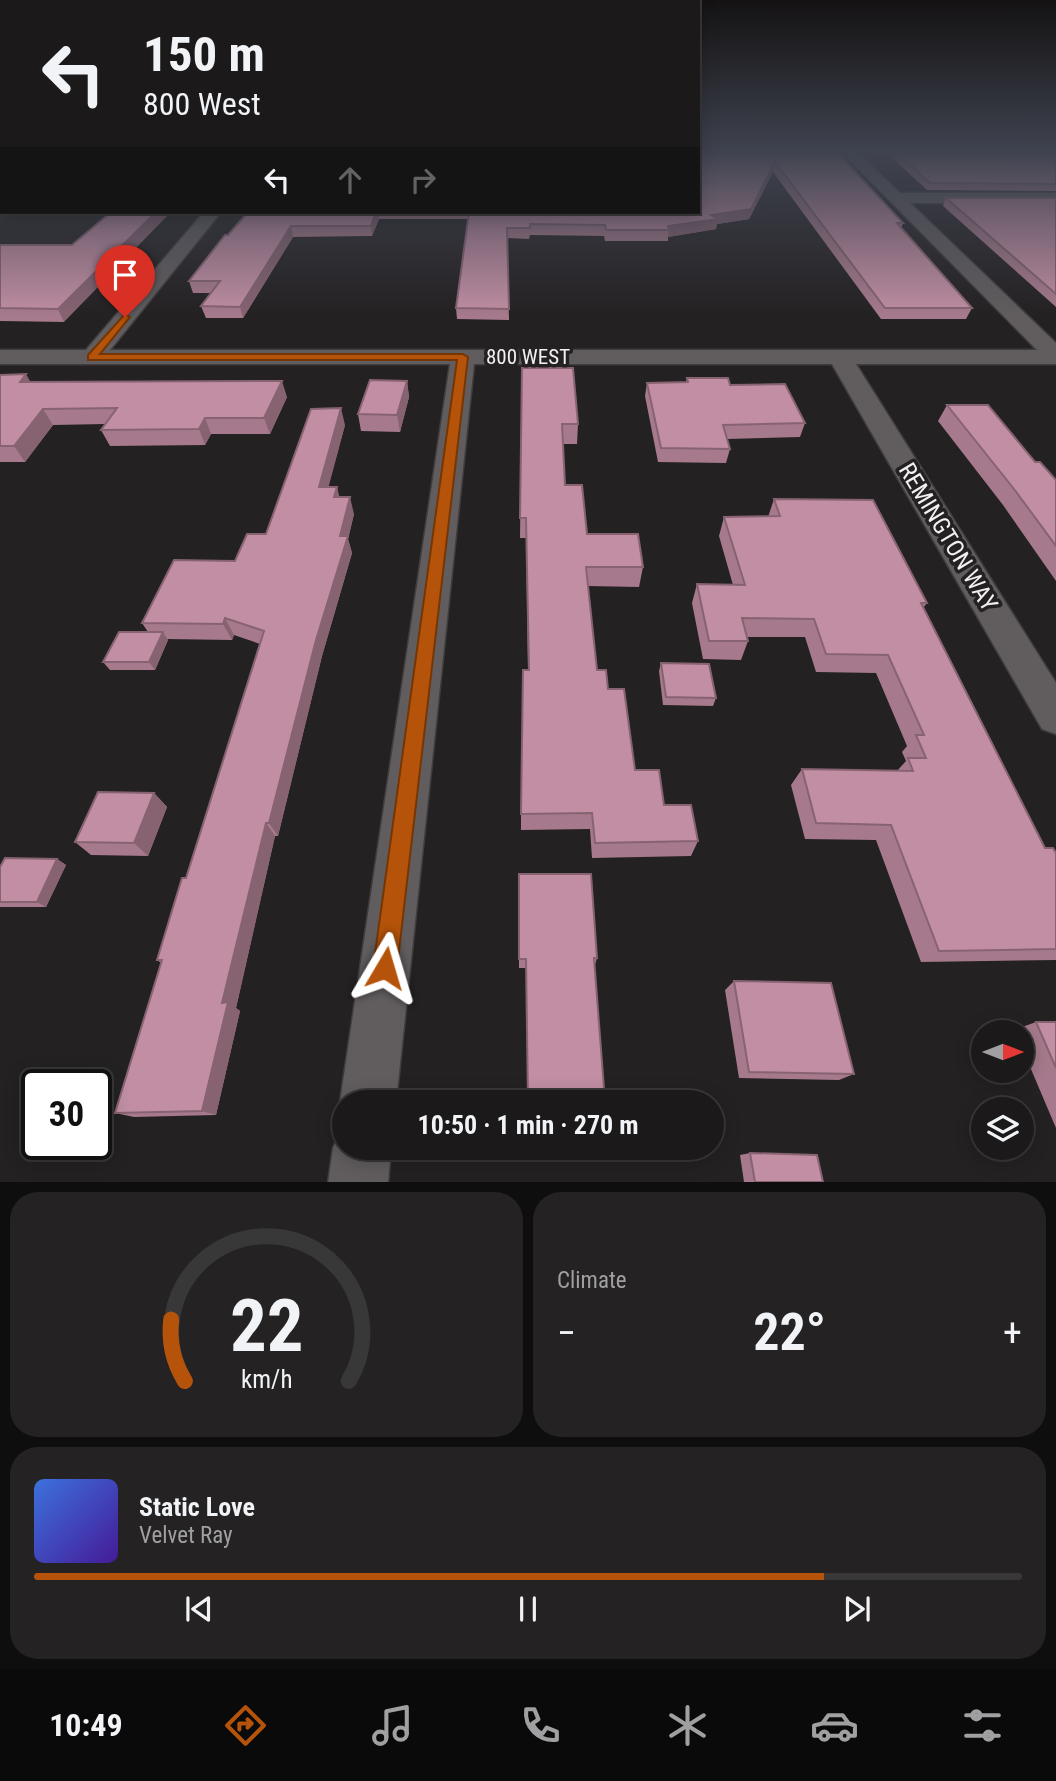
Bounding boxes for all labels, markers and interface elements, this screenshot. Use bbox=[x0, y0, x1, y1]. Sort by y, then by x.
text: 150 m bbox=[143, 26, 265, 83]
icon: left bbox=[28, 28, 119, 119]
text: 800 West bbox=[143, 85, 261, 123]
icon: left bbox=[258, 161, 296, 199]
icon: ahead bbox=[331, 161, 369, 199]
icon: right bbox=[404, 161, 442, 199]
pin bbox=[95, 245, 155, 317]
icon: arrive bbox=[106, 256, 144, 294]
street label: 800 WEST bbox=[486, 345, 570, 369]
street label: REMINGTON WAY bbox=[893, 458, 1003, 617]
position arrow bbox=[348, 931, 422, 1005]
north arrow bbox=[971, 1020, 1034, 1083]
map controls bbox=[971, 1020, 1034, 1160]
speed limit sign: 30 bbox=[21, 1069, 112, 1160]
button: layers bbox=[971, 1097, 1034, 1160]
text: 10:50 · 1 min · 270 m bbox=[418, 1110, 638, 1140]
text: Climate bbox=[557, 1267, 627, 1294]
text: 22 bbox=[230, 1283, 303, 1369]
text: 22° bbox=[753, 1302, 826, 1363]
text: − bbox=[557, 1311, 576, 1355]
text: + bbox=[1003, 1311, 1022, 1355]
text: km/h bbox=[241, 1364, 292, 1393]
text: Static Love bbox=[139, 1492, 255, 1522]
text: Velvet Ray bbox=[139, 1522, 233, 1549]
icon: previous bbox=[180, 1590, 218, 1628]
icon: pause bbox=[509, 1590, 547, 1628]
icon: next bbox=[838, 1590, 876, 1628]
icon: directions bbox=[221, 1701, 270, 1750]
icon: music bbox=[368, 1701, 417, 1750]
icon: phone bbox=[516, 1701, 565, 1750]
icon: climate bbox=[663, 1701, 712, 1750]
icon: car bbox=[810, 1701, 859, 1750]
icon: filters bbox=[958, 1701, 1007, 1750]
text: 10:49 bbox=[49, 1706, 123, 1744]

